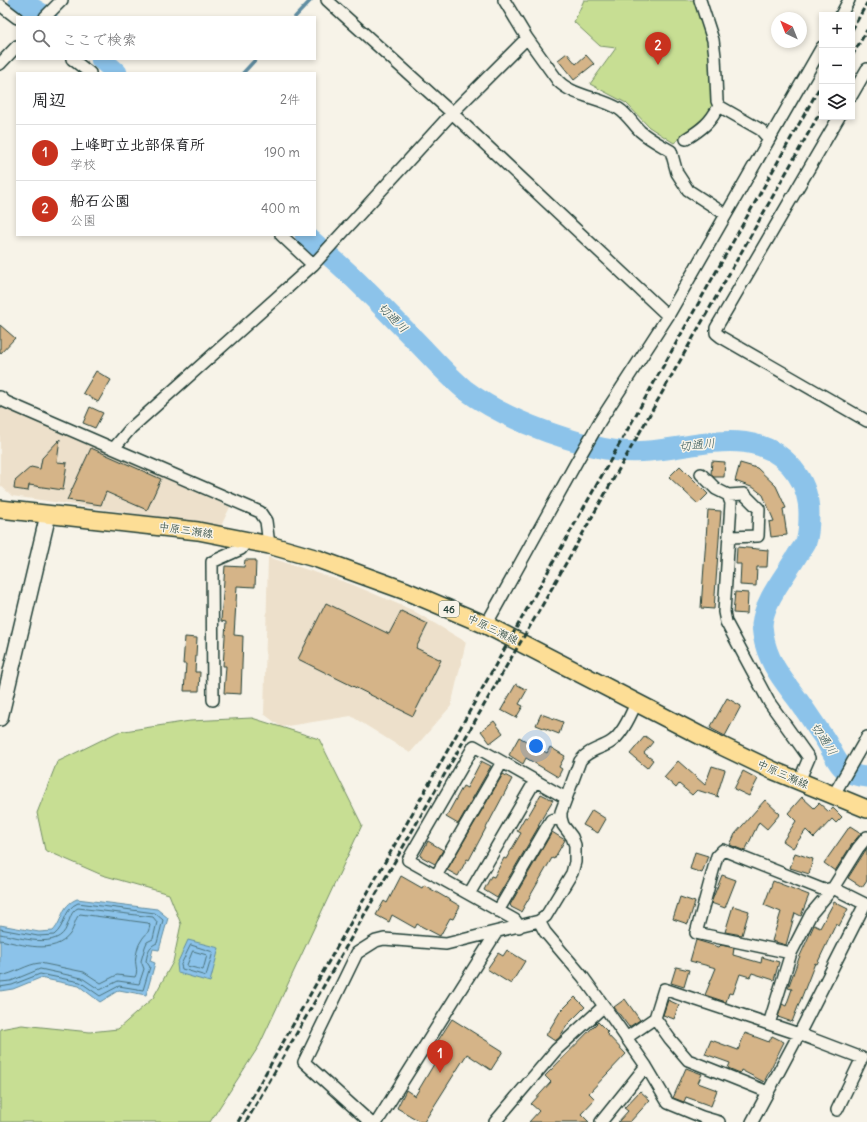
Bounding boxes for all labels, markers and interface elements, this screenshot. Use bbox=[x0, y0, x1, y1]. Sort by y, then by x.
north arrow bbox=[771, 12, 807, 48]
map controls bbox=[819, 12, 855, 120]
button: + bbox=[819, 12, 855, 48]
search box bbox=[16, 16, 316, 60]
icon: search bbox=[30, 27, 52, 49]
text: ここで検索 bbox=[62, 30, 137, 49]
pin: 2 bbox=[645, 32, 671, 65]
button: − bbox=[819, 48, 855, 84]
button: layers bbox=[819, 84, 855, 120]
text: 周辺 bbox=[32, 89, 66, 111]
text: 2件 bbox=[280, 91, 300, 108]
text: 上峰町立北部保育所 bbox=[70, 135, 205, 154]
text: 1 bbox=[42, 144, 48, 161]
text: 190 m bbox=[264, 144, 300, 161]
text: 学校 bbox=[70, 156, 96, 173]
text: 船石公園 bbox=[70, 191, 130, 210]
text: 2 bbox=[41, 200, 49, 217]
text: 400 m bbox=[261, 200, 300, 217]
text: 公園 bbox=[70, 212, 96, 229]
water label: 切通川 bbox=[375, 300, 411, 336]
water label: 切通川 bbox=[678, 435, 716, 454]
street label: 中原三瀬線 bbox=[158, 519, 214, 541]
road number: 46 bbox=[439, 601, 459, 617]
street label: 中原三瀬線 bbox=[465, 611, 521, 647]
water label: 切通川 bbox=[808, 720, 841, 758]
your location bbox=[526, 736, 546, 756]
street label: 中原三瀬線 bbox=[755, 756, 811, 792]
pin: 1 bbox=[427, 1040, 453, 1073]

